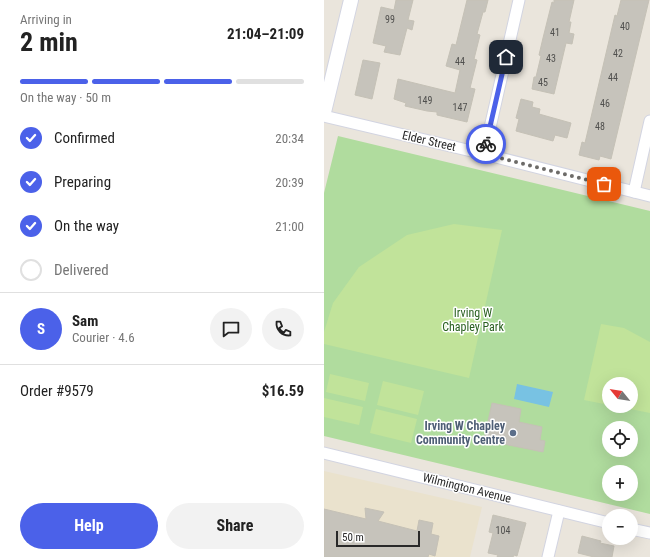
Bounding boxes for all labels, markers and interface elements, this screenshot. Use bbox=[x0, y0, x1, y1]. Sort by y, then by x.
text: Arriving in bbox=[20, 12, 72, 27]
house number: 99 bbox=[385, 14, 395, 25]
house number: 40 bbox=[620, 21, 630, 32]
text: 21:04–21:09 bbox=[227, 25, 304, 43]
text: 2 min bbox=[20, 27, 78, 57]
house number: 41 bbox=[550, 27, 560, 38]
pin bbox=[489, 40, 523, 74]
icon: home bbox=[495, 46, 517, 68]
house number: 42 bbox=[613, 48, 623, 59]
house number: 43 bbox=[546, 53, 556, 64]
house number: 44 bbox=[455, 56, 465, 67]
house number: 44 bbox=[608, 72, 618, 83]
house number: 45 bbox=[538, 77, 548, 88]
text: On the way · 50 m bbox=[20, 90, 111, 105]
house number: 149 bbox=[418, 95, 432, 106]
house number: 46 bbox=[600, 98, 610, 109]
house number: 147 bbox=[453, 102, 467, 113]
house number: 48 bbox=[595, 121, 605, 132]
courier bbox=[466, 124, 506, 164]
icon: check bbox=[20, 127, 42, 149]
street label: Elder Street bbox=[401, 128, 458, 154]
text: Confirmed bbox=[54, 129, 115, 147]
text: 20:34 bbox=[275, 131, 304, 146]
icon: bike bbox=[475, 133, 497, 155]
pin bbox=[587, 167, 621, 201]
icon: check bbox=[20, 171, 42, 193]
text: Preparing bbox=[54, 173, 111, 191]
icon: bag bbox=[593, 173, 615, 195]
text: 20:39 bbox=[275, 175, 304, 190]
icon: check bbox=[20, 215, 42, 237]
text: On the way bbox=[54, 217, 119, 235]
text: 21:00 bbox=[275, 219, 304, 234]
text: Delivered bbox=[54, 261, 109, 279]
park label: Irving W Chapley Park bbox=[442, 306, 504, 334]
button: chat bbox=[210, 308, 252, 350]
button: phone bbox=[262, 308, 304, 350]
text: Sam bbox=[72, 312, 98, 330]
text: S bbox=[37, 320, 45, 338]
text: Courier · 4.6 bbox=[72, 330, 135, 345]
north arrow bbox=[602, 377, 638, 413]
map controls bbox=[602, 377, 638, 545]
text: Order #9579 bbox=[20, 382, 94, 400]
text: $16.59 bbox=[262, 382, 304, 400]
place label: Irving W Chapley Community Centre bbox=[416, 419, 506, 447]
button: locate bbox=[602, 421, 638, 457]
marker: Irving W Chapley Community Centre bbox=[508, 428, 518, 438]
button: + bbox=[602, 465, 638, 501]
street label: Wilmington Avenue bbox=[421, 470, 513, 506]
button: Help bbox=[20, 503, 158, 549]
button: Share bbox=[166, 503, 304, 549]
button: − bbox=[602, 509, 638, 545]
house number: 104 bbox=[496, 525, 510, 536]
scale bar bbox=[336, 529, 420, 548]
text: 50 m bbox=[342, 531, 364, 544]

